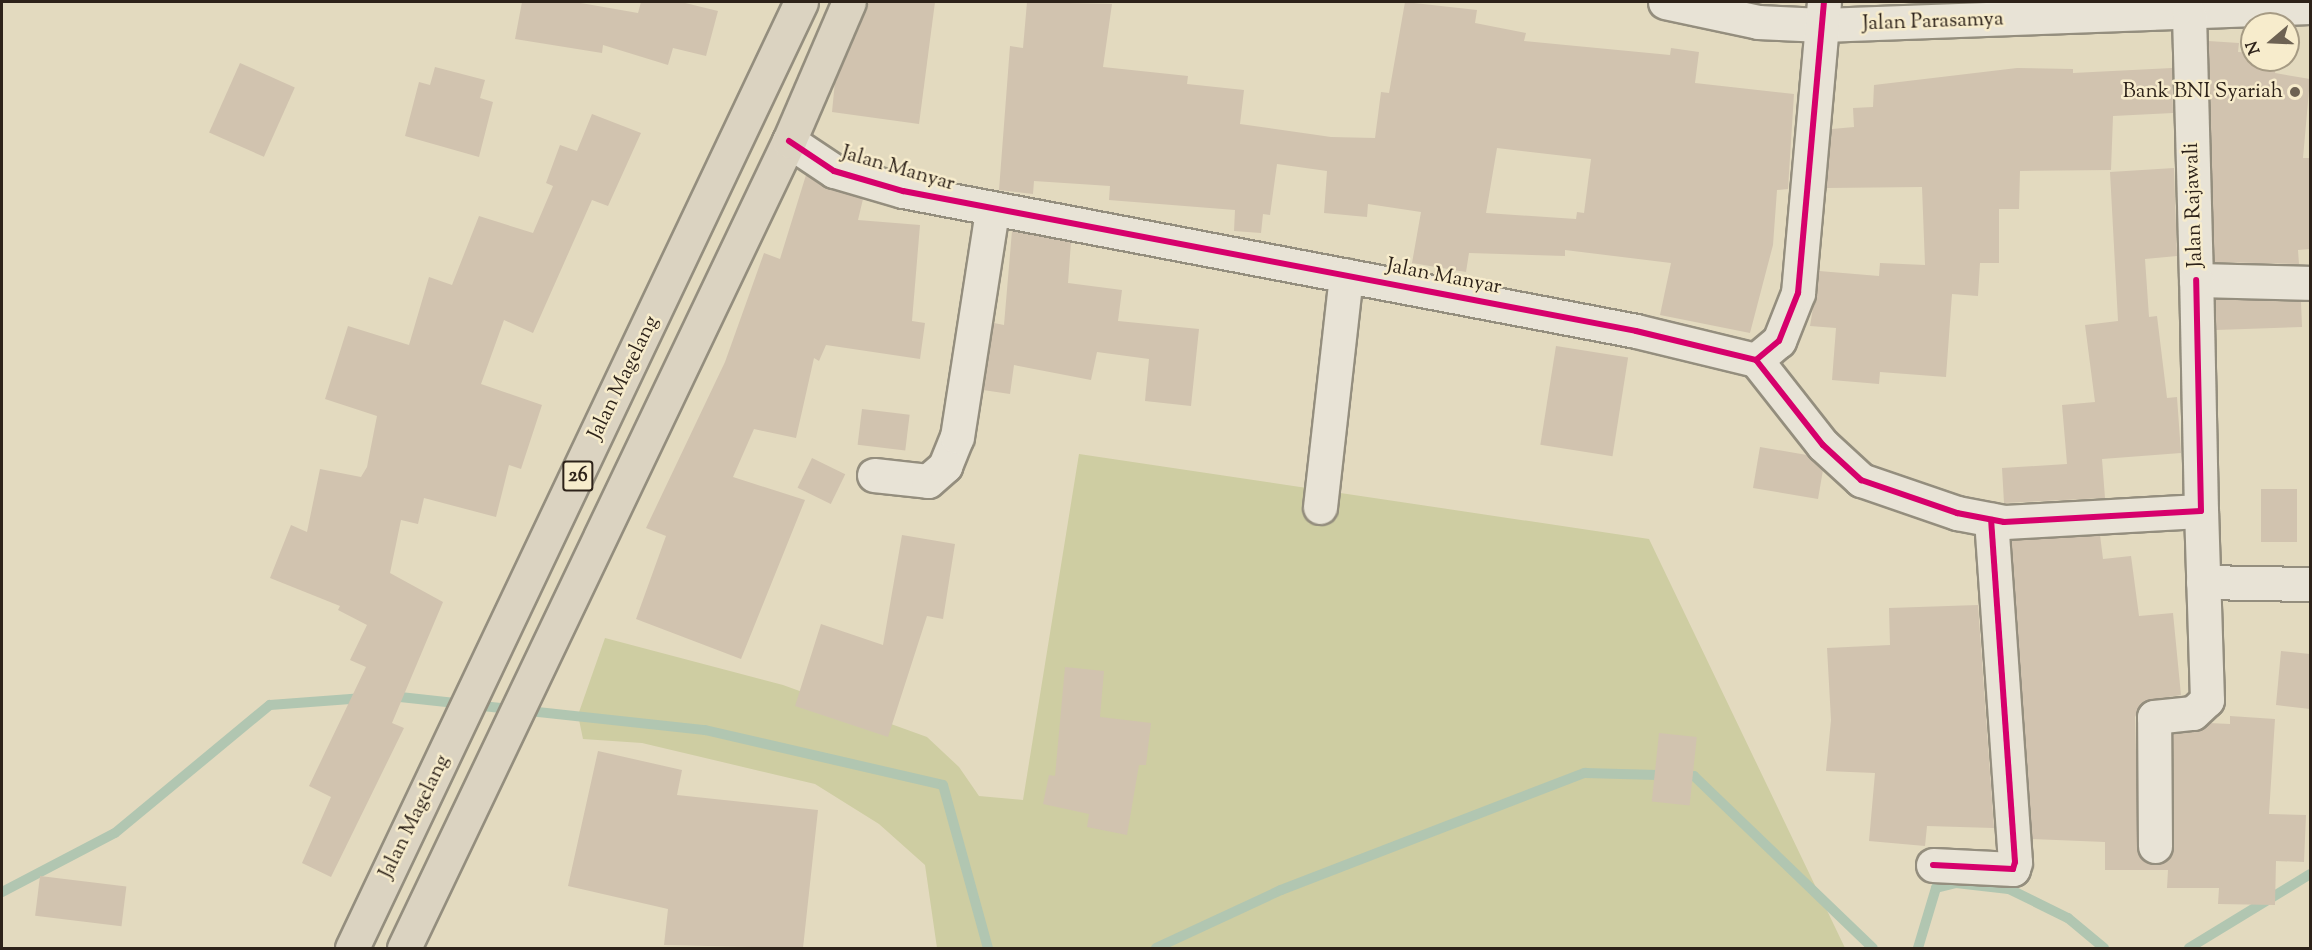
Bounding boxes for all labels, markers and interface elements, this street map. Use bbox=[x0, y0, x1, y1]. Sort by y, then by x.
street label: Jalan Parasamya bbox=[1862, 7, 2004, 37]
north arrow bbox=[2240, 12, 2300, 72]
text: N bbox=[2241, 38, 2267, 57]
place label: Bank BNI Syariah bbox=[2123, 79, 2283, 105]
marker: Bank BNI Syariah bbox=[2288, 85, 2302, 99]
street label: Jalan Manyar bbox=[838, 141, 958, 197]
street label: Jalan Rajawali bbox=[2179, 142, 2209, 268]
street label: Jalan Manyar bbox=[1384, 253, 1504, 301]
street label: Jalan Magelang bbox=[583, 312, 665, 444]
road number: 26 bbox=[562, 459, 594, 493]
street label: Jalan Magelang bbox=[374, 751, 456, 883]

